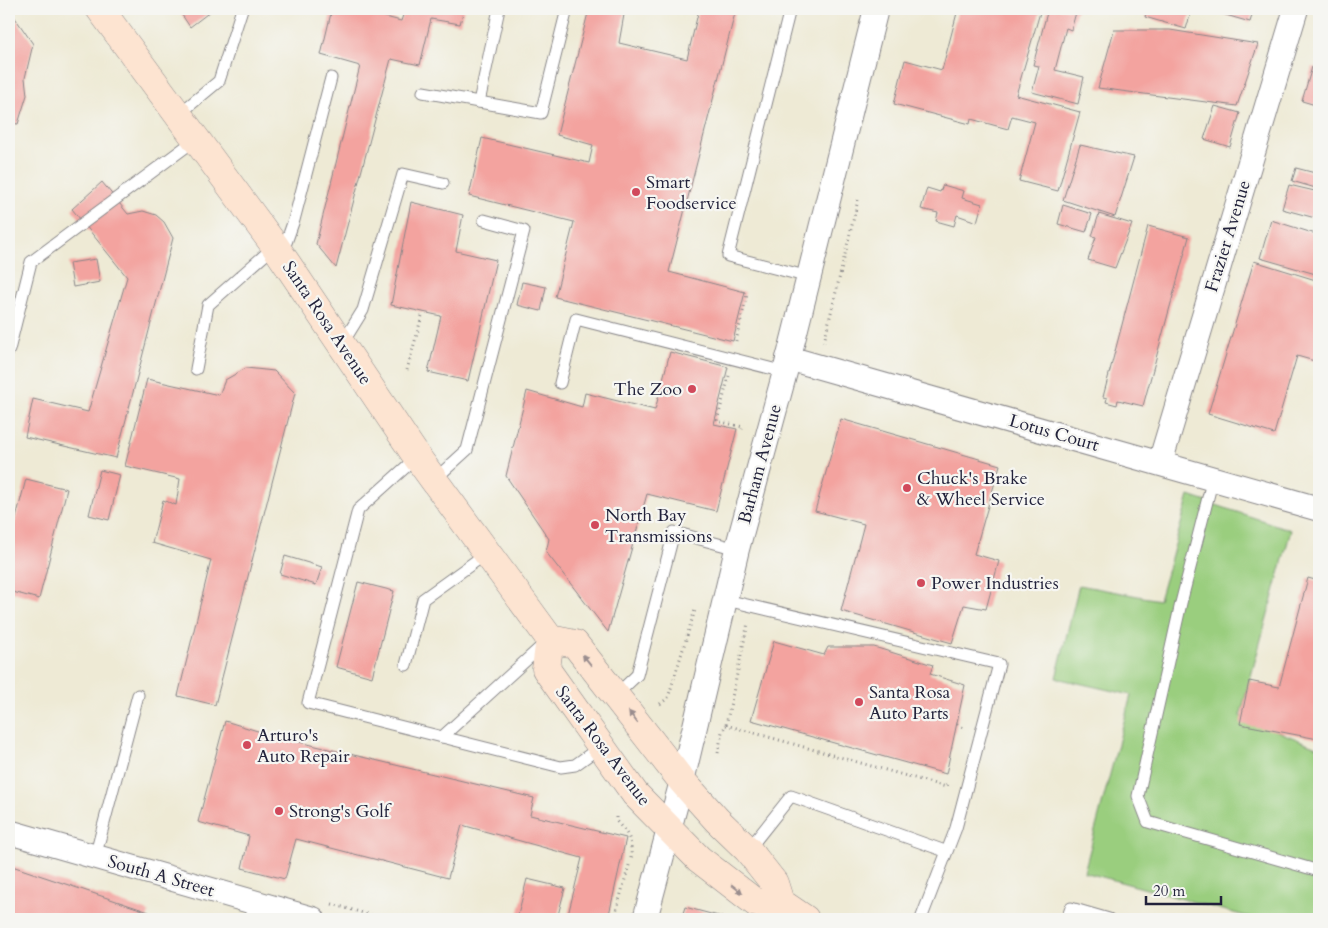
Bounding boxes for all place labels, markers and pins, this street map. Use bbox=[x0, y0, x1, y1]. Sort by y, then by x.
place label: Smart Foodservice bbox=[646, 170, 737, 216]
marker: Smart Foodservice bbox=[630, 186, 642, 198]
place label: The Zoo bbox=[614, 377, 682, 402]
marker: The Zoo bbox=[686, 383, 698, 395]
place label: Chuck's Brake & Wheel Service bbox=[917, 466, 1045, 512]
marker: Chuck's Brake & Wheel Service bbox=[901, 482, 913, 494]
place label: North Bay Transmissions bbox=[605, 503, 712, 549]
marker: North Bay Transmissions bbox=[589, 519, 601, 531]
place label: Power Industries bbox=[931, 571, 1059, 596]
marker: Power Industries bbox=[915, 577, 927, 589]
place label: Santa Rosa Auto Parts bbox=[869, 680, 951, 726]
marker: Santa Rosa Auto Parts bbox=[853, 696, 865, 708]
place label: Arturo's Auto Repair bbox=[257, 723, 350, 769]
marker: Arturo's Auto Repair bbox=[241, 739, 253, 751]
place label: Strong's Golf bbox=[289, 799, 393, 824]
marker: Strong's Golf bbox=[273, 805, 285, 817]

